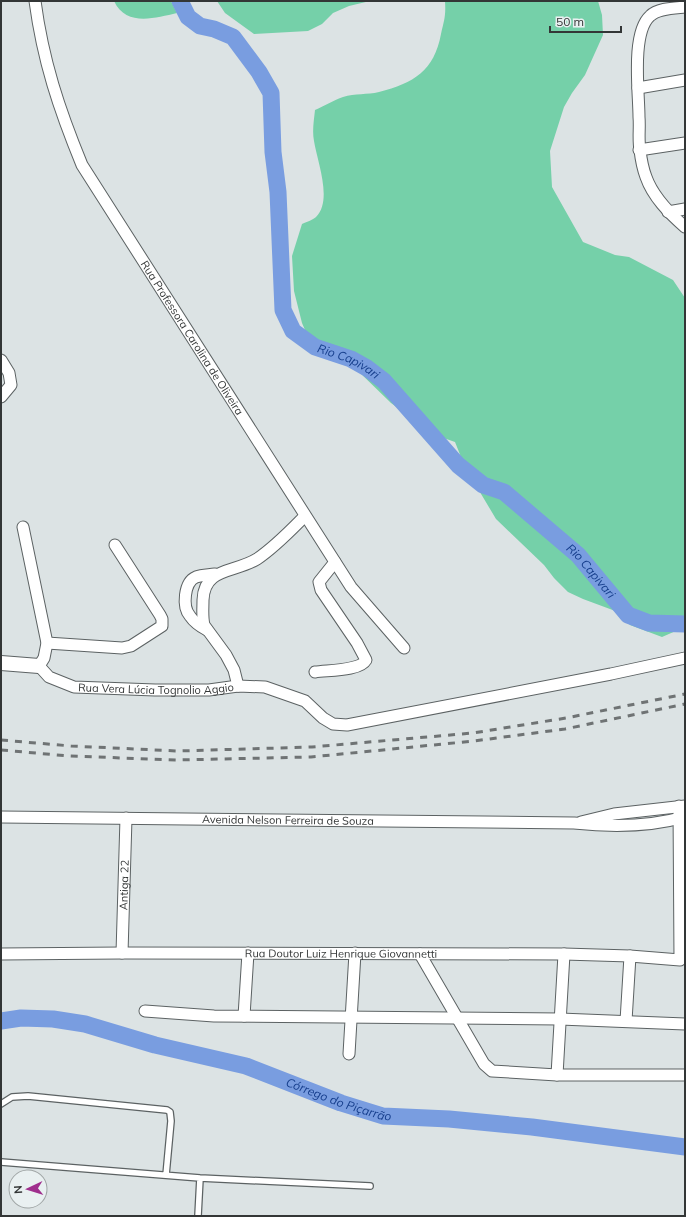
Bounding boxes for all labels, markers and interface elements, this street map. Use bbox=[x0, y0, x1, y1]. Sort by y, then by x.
scale bar bbox=[550, 8, 621, 34]
text: 50 m bbox=[556, 14, 584, 29]
street label: Rua Professora Carolina de Oliveira bbox=[138, 258, 247, 418]
water label: Rio Capivari bbox=[316, 340, 383, 382]
water label: Rio Capivari bbox=[564, 540, 619, 601]
street label: Rua Vera Lúcia Tognolio Aggio bbox=[78, 680, 235, 697]
street label: Avenida Nelson Ferreira de Souza bbox=[202, 812, 374, 828]
street label: Antiga 22 bbox=[116, 859, 132, 910]
street label: Rua Doutor Luiz Henrique Giovannetti bbox=[245, 946, 437, 961]
water label: Córrego do Piçarrão bbox=[284, 1074, 392, 1123]
north arrow bbox=[8, 1169, 48, 1209]
text: N bbox=[11, 1185, 25, 1194]

